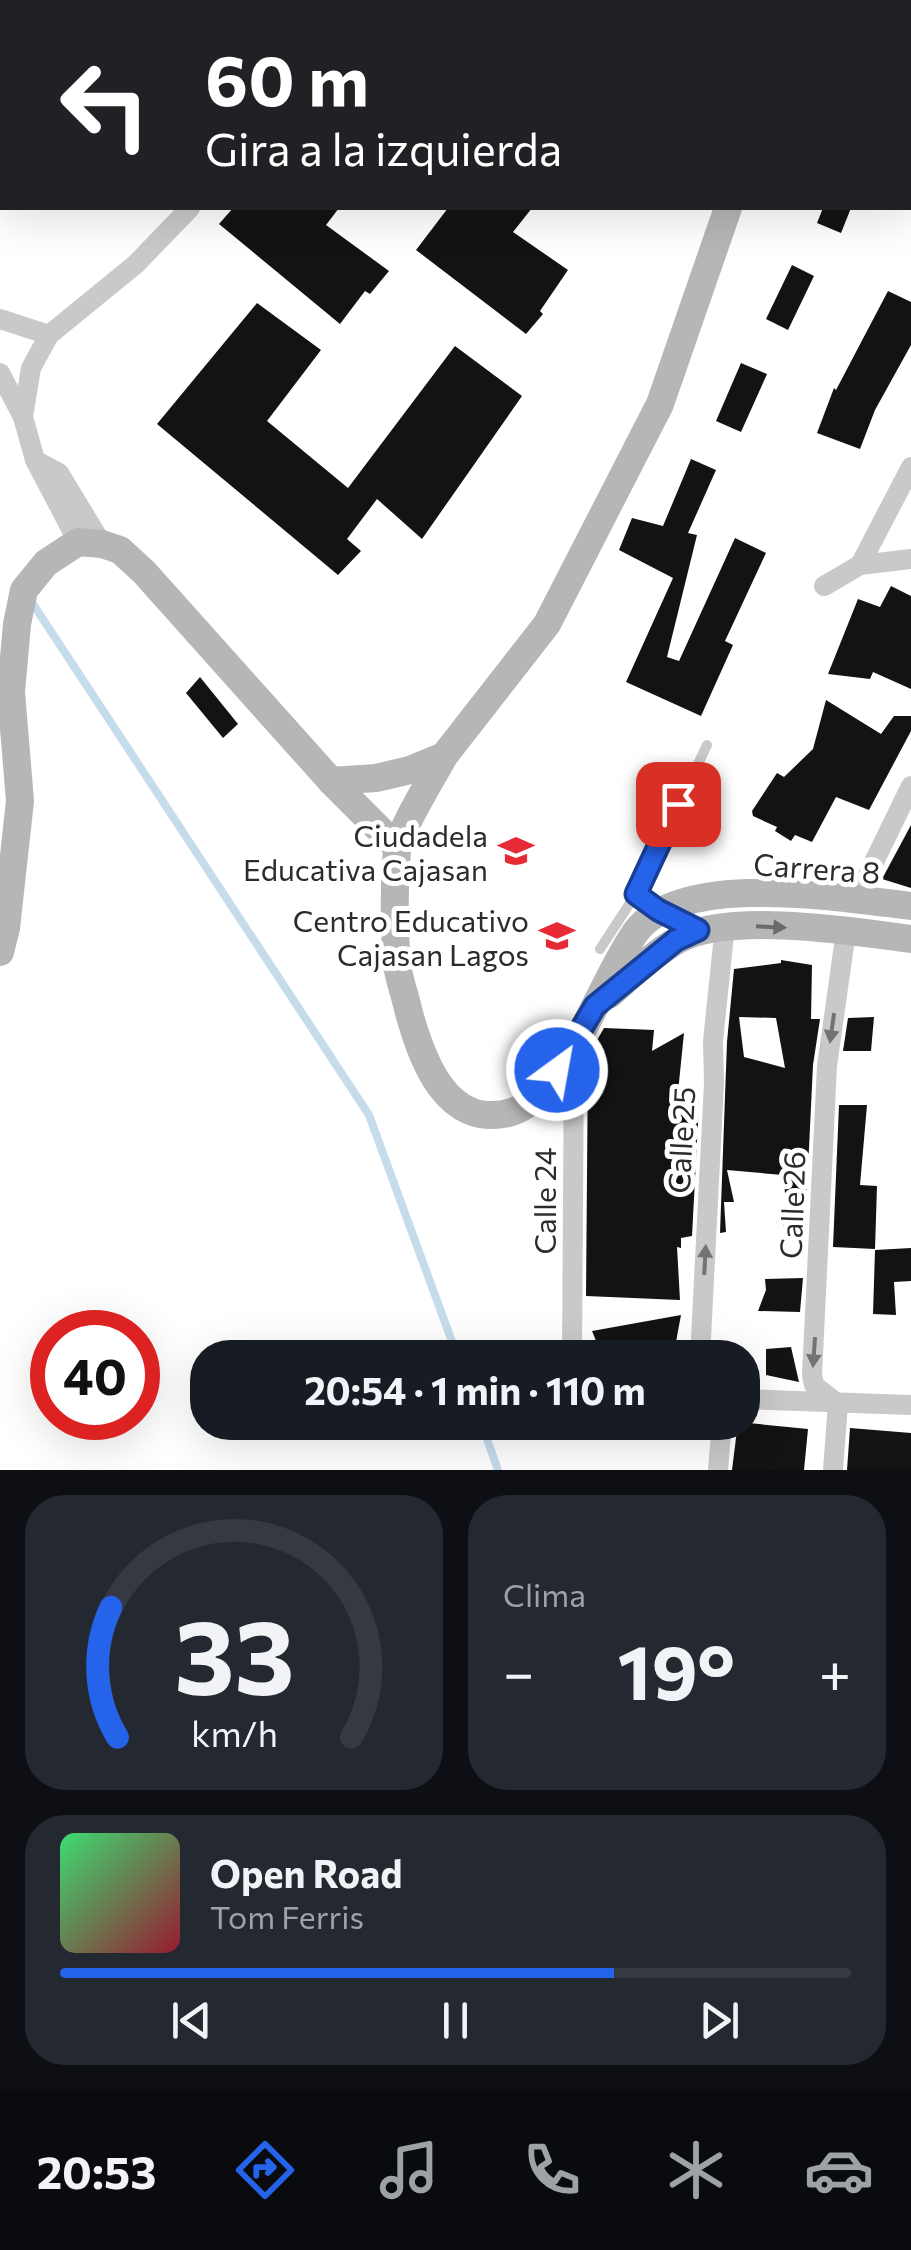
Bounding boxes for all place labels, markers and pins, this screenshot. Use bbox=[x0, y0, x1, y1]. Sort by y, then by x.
pin bbox=[636, 762, 721, 847]
place label: Ciudadela Educativa Cajasan bbox=[243, 816, 488, 887]
school or university icon: Ciudadela Educativa Cajasan bbox=[497, 832, 535, 870]
place label: Centro Educativo Cajasan Lagos bbox=[293, 901, 529, 972]
school or university icon: Centro Educativo Cajasan Lagos bbox=[538, 917, 576, 955]

